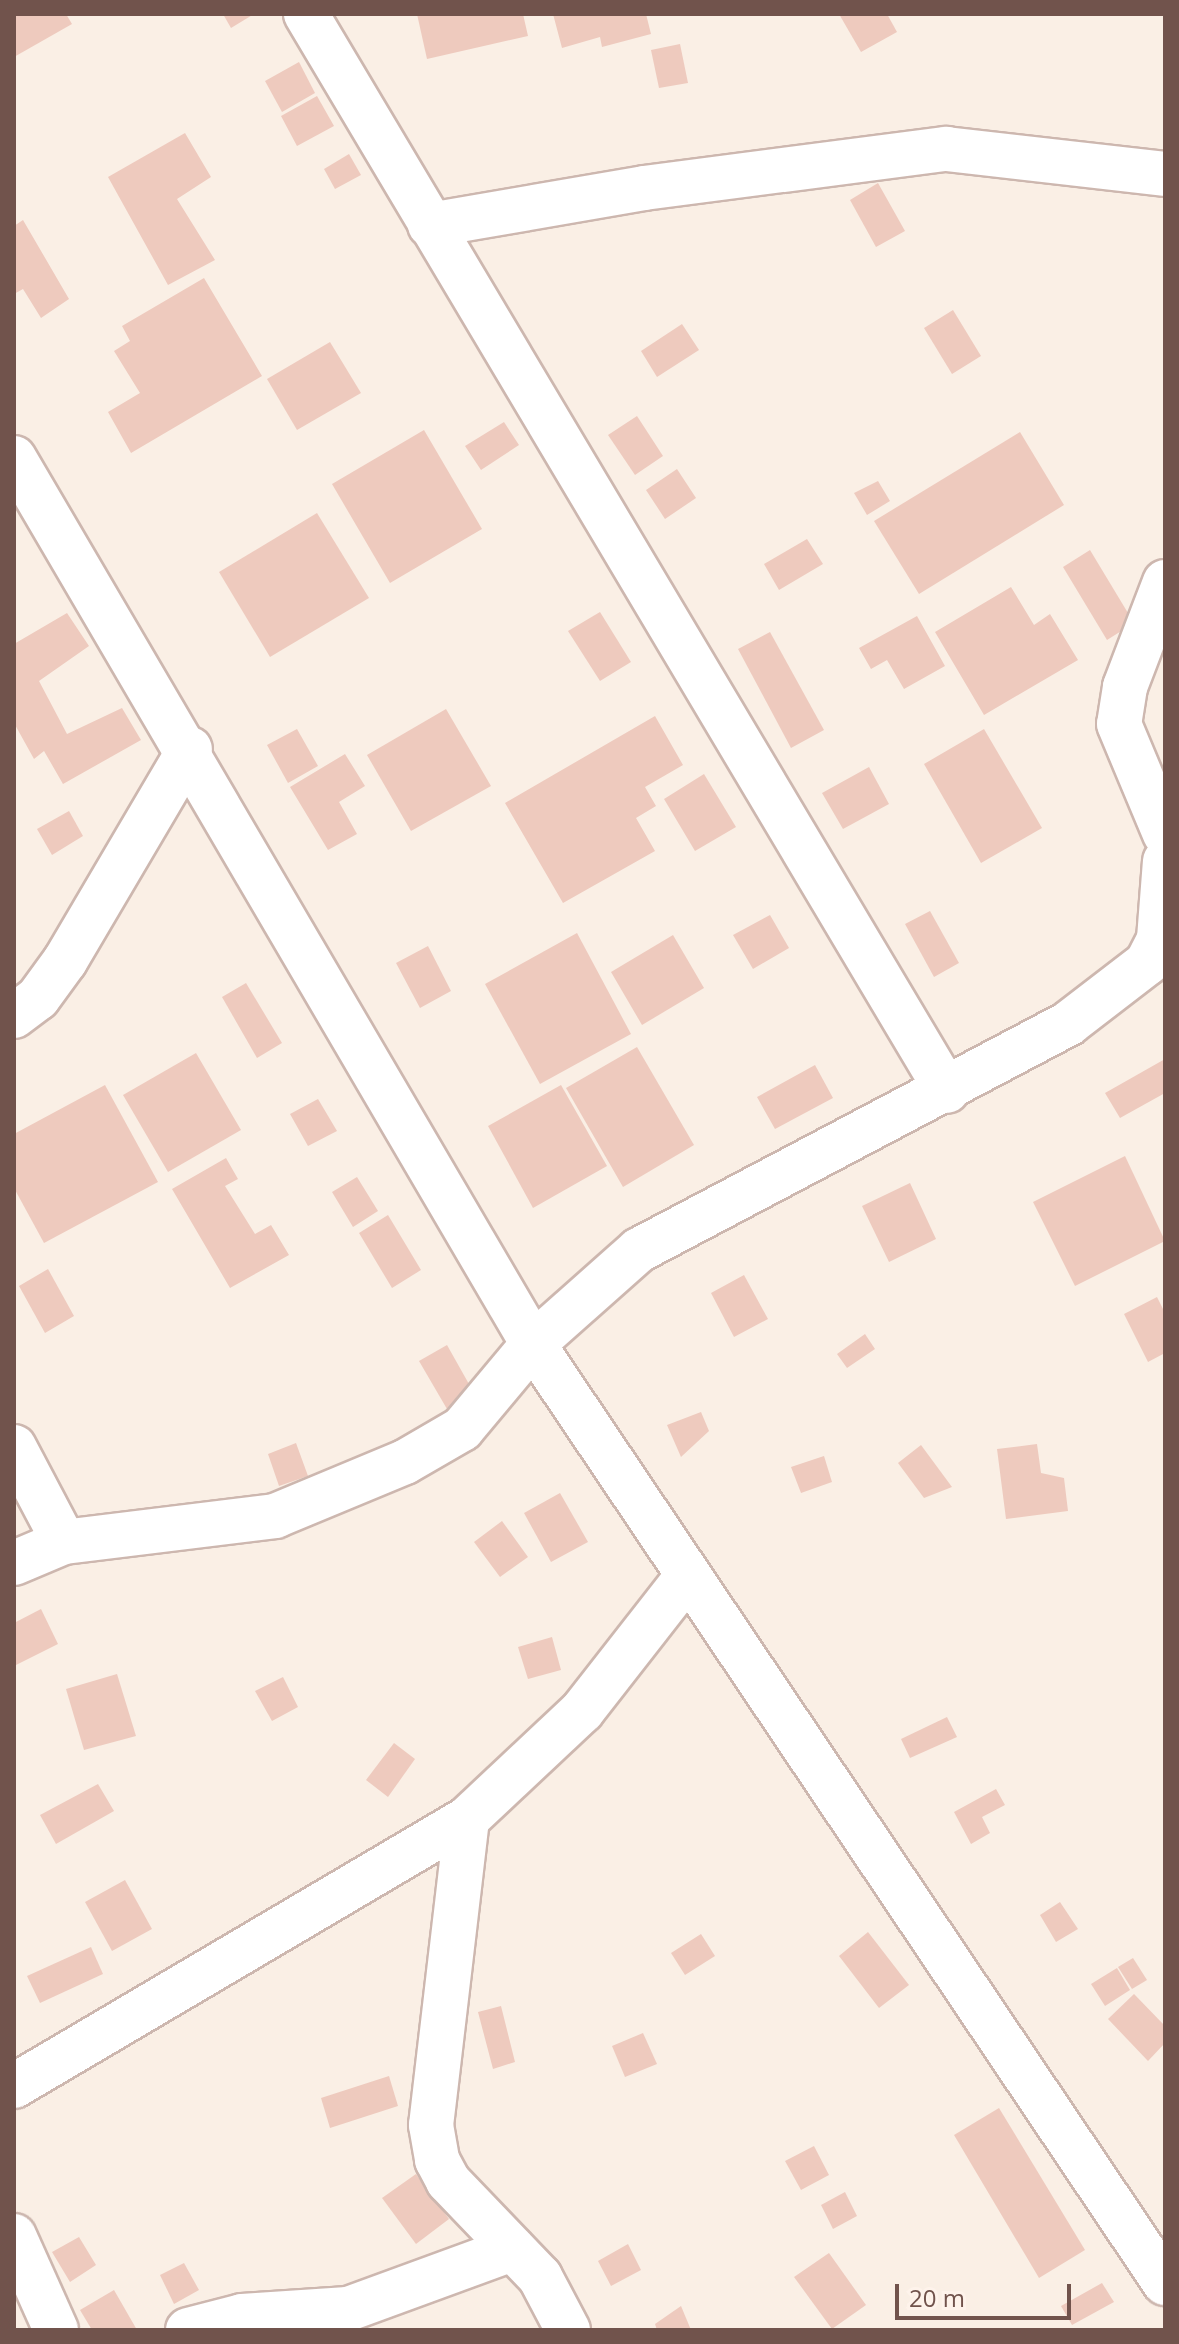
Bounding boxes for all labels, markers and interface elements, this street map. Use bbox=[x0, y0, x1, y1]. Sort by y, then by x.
scale bar bbox=[899, 2268, 1075, 2318]
text: 20 m bbox=[909, 2281, 965, 2314]

